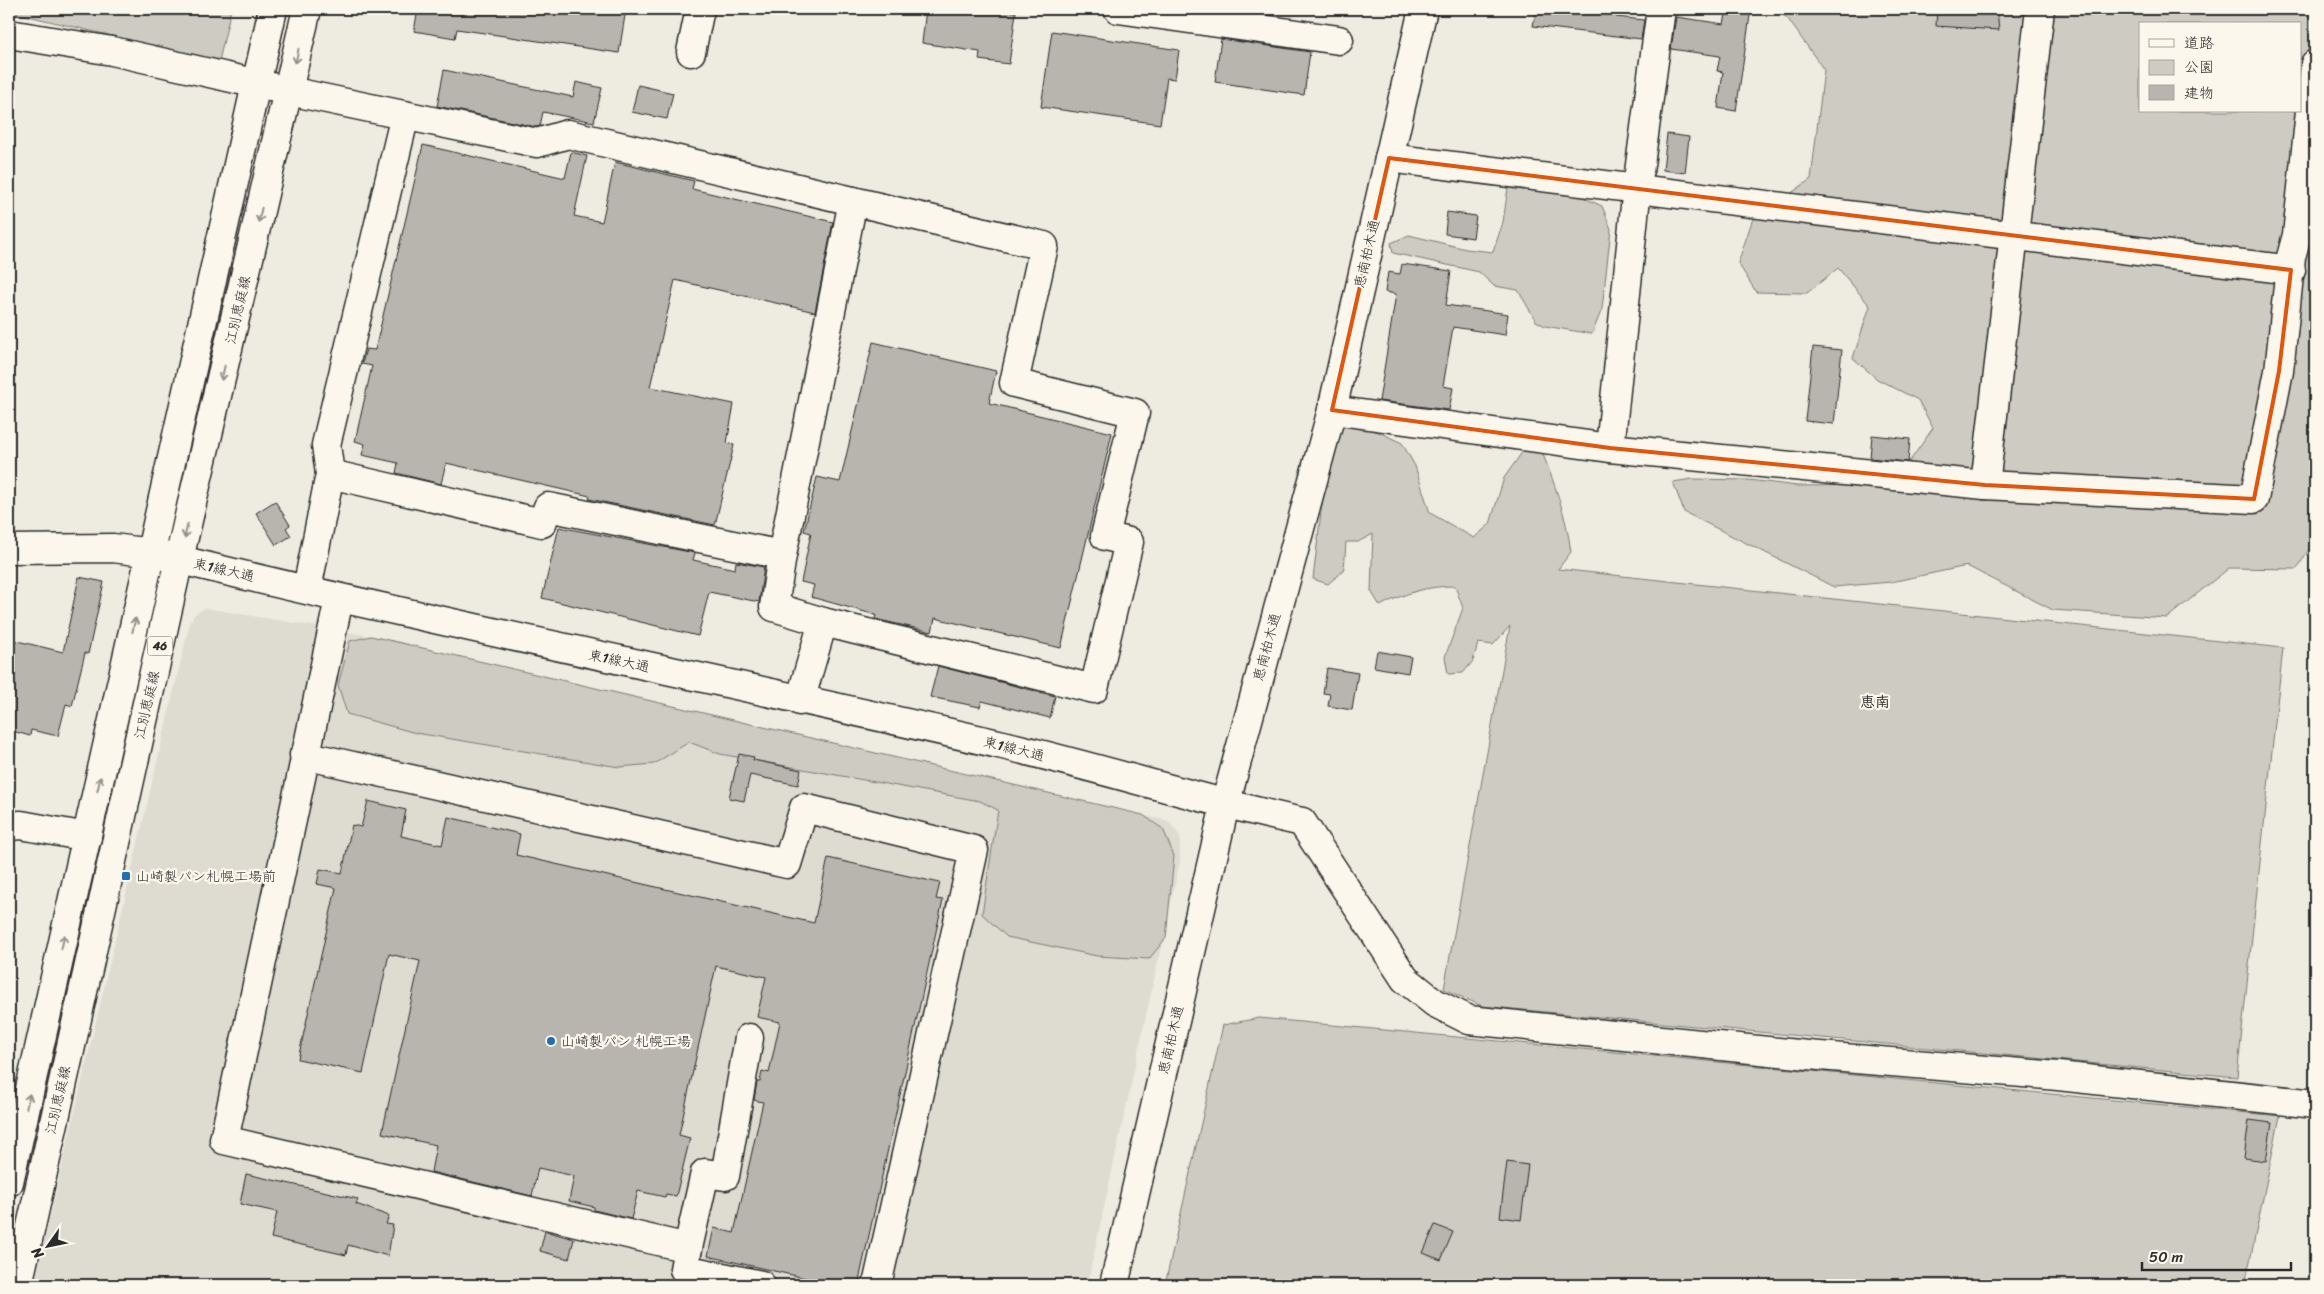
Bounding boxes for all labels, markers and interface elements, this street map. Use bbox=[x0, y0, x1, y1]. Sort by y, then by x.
legend bbox=[2139, 22, 2302, 112]
text: 道路 bbox=[2184, 30, 2214, 56]
one-way arrow bbox=[292, 48, 301, 64]
text: 公園 bbox=[2184, 54, 2214, 80]
text: 建物 bbox=[2184, 80, 2214, 106]
one-way arrow bbox=[255, 206, 264, 222]
street label: 恵南柏木通 bbox=[1347, 217, 1387, 291]
street label: 江別恵庭線 bbox=[218, 273, 258, 347]
one-way arrow bbox=[218, 364, 227, 380]
one-way arrow bbox=[181, 523, 190, 539]
street label: 東1線大通 bbox=[191, 551, 257, 589]
street label: 恵南柏木通 bbox=[1246, 610, 1288, 684]
one-way arrow bbox=[130, 618, 139, 634]
road number: 46 bbox=[148, 636, 172, 656]
street label: 東1線大通 bbox=[586, 642, 652, 680]
street label: 江別恵庭線 bbox=[127, 668, 167, 742]
district label: 恵南 bbox=[1860, 689, 1890, 715]
street label: 東1線大通 bbox=[981, 729, 1047, 769]
one-way arrow bbox=[95, 776, 104, 792]
place label: 山崎製パン札幌工場前 bbox=[136, 864, 276, 889]
marker: 山崎製パン札幌工場前 bbox=[120, 870, 132, 882]
one-way arrow bbox=[59, 935, 68, 951]
street label: 恵南柏木通 bbox=[1151, 1003, 1191, 1077]
place label: 山崎製パン 札幌工場 bbox=[561, 1029, 691, 1054]
marker: 山崎製パン 札幌工場 bbox=[545, 1035, 557, 1047]
street label: 江別恵庭線 bbox=[38, 1063, 78, 1137]
one-way arrow bbox=[24, 1093, 33, 1109]
north arrow bbox=[22, 1222, 72, 1272]
scale bar bbox=[2142, 1239, 2290, 1271]
text: N bbox=[24, 1242, 51, 1265]
text: 50 m bbox=[2149, 1244, 2184, 1270]

